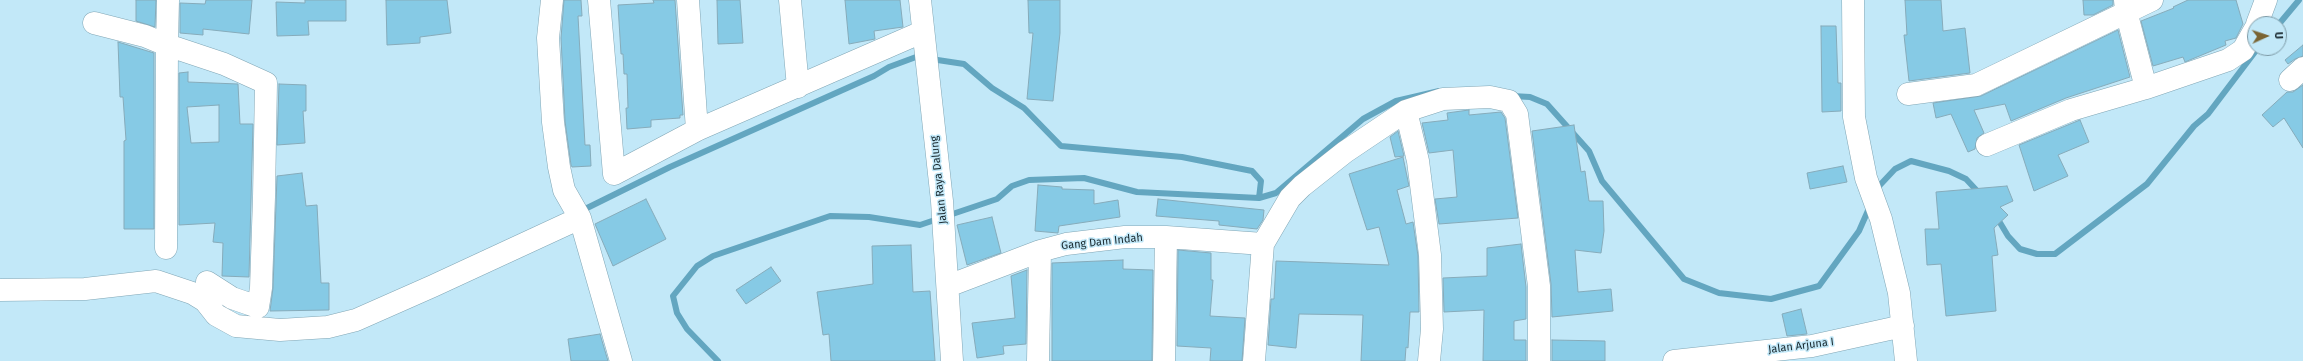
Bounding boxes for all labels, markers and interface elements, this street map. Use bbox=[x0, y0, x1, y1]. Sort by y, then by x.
north arrow bbox=[2247, 16, 2287, 56]
text: U bbox=[2272, 31, 2285, 39]
street label: Jalan Raya Dalung bbox=[928, 135, 950, 225]
street label: Gang Dam Indah bbox=[1061, 231, 1143, 253]
street label: Jalan Arjuna I bbox=[1767, 335, 1835, 357]

